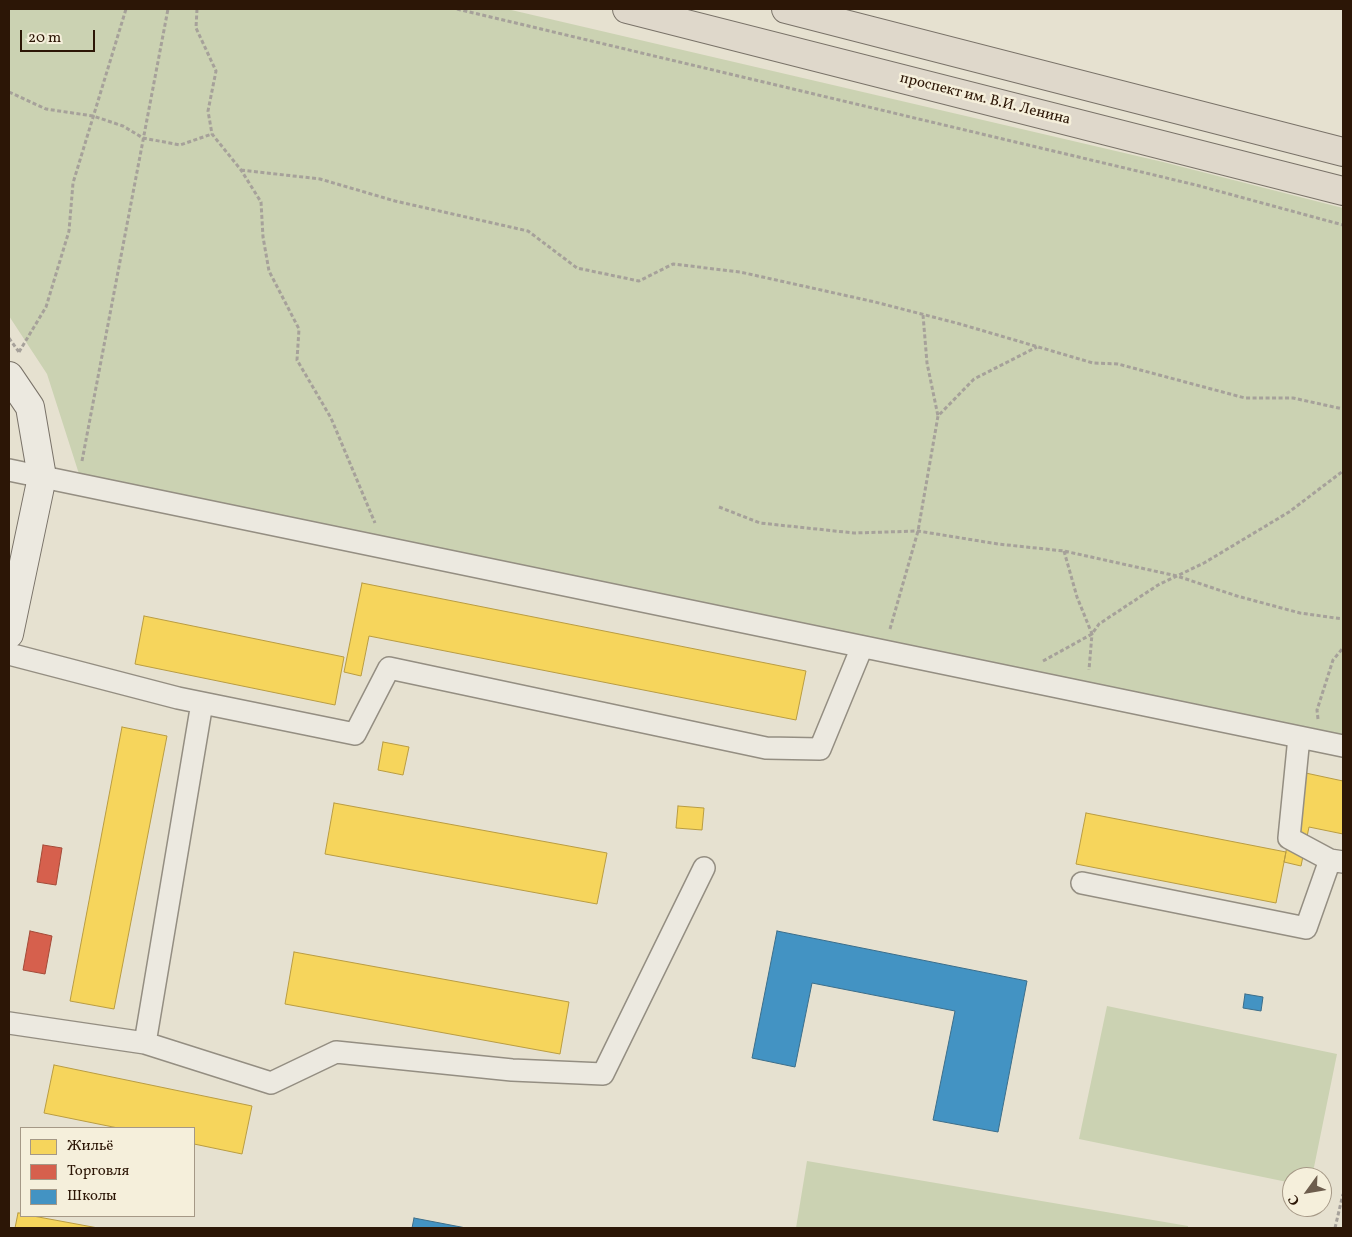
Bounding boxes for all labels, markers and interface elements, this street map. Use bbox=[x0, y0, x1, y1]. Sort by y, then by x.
scale bar bbox=[22, 20, 98, 52]
text: 20 m bbox=[28, 28, 61, 49]
street label: проспект им. В.И. Ленина bbox=[898, 70, 1072, 130]
legend bbox=[20, 1127, 195, 1217]
text: Жильё bbox=[67, 1136, 113, 1157]
text: Торговля bbox=[67, 1161, 129, 1182]
north arrow bbox=[1282, 1167, 1332, 1217]
text: Школы bbox=[67, 1186, 117, 1207]
text: С bbox=[1284, 1191, 1305, 1209]

